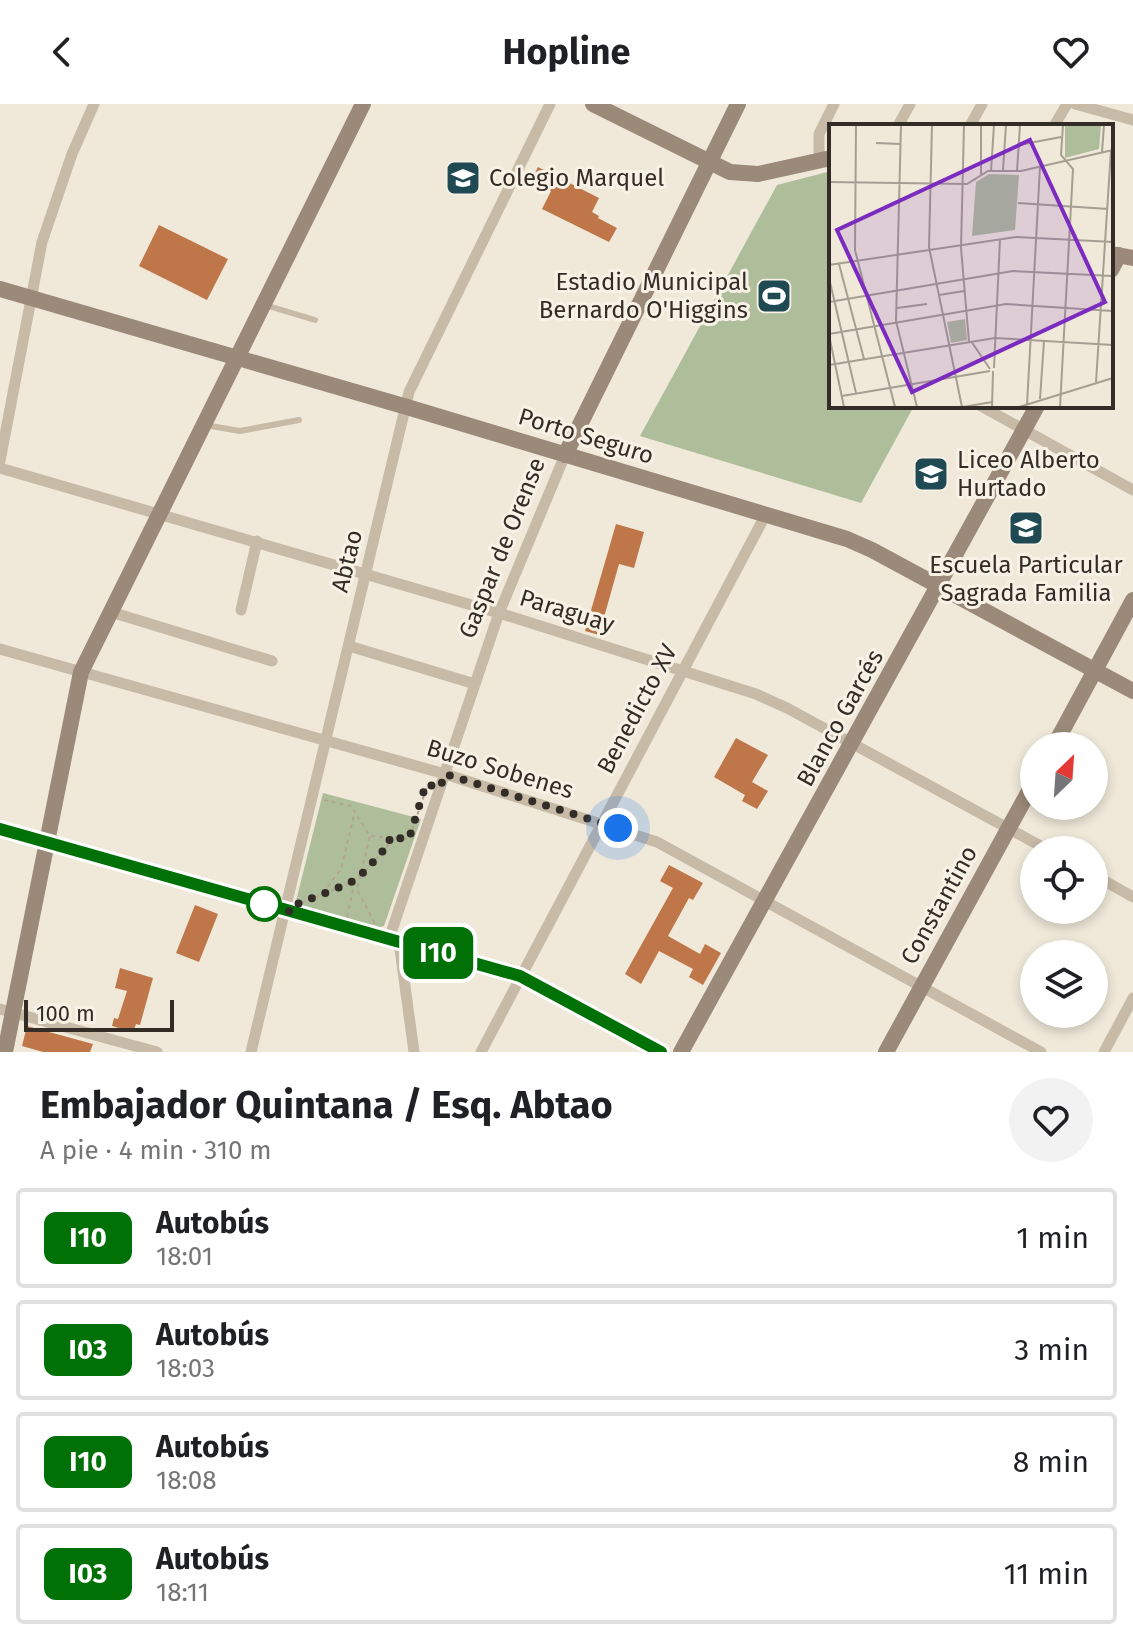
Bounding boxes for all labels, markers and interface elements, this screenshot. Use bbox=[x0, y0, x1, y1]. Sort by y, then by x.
icon: back bbox=[40, 30, 84, 74]
text: Hopline bbox=[503, 30, 630, 74]
icon: heart bbox=[1049, 30, 1093, 74]
inset map bbox=[829, 124, 1113, 408]
school or university icon: Colegio Marquel bbox=[444, 159, 482, 197]
place label: Colegio Marquel bbox=[489, 164, 664, 192]
place label: Estadio Municipal Bernardo O'Higgins bbox=[539, 268, 748, 324]
sports icon: Estadio Municipal Bernardo O'Higgins bbox=[755, 277, 793, 315]
street label: Porto Seguro bbox=[515, 402, 657, 470]
place label: Liceo Alberto Hurtado bbox=[957, 446, 1100, 502]
street label: Gaspar de Orense bbox=[453, 454, 551, 642]
school or university icon: Liceo Alberto Hurtado bbox=[912, 455, 950, 493]
school or university icon: Escuela Particular Sagrada Familia bbox=[1007, 509, 1045, 547]
street label: Abtao bbox=[326, 527, 368, 595]
place label: Escuela Particular Sagrada Familia bbox=[929, 551, 1123, 607]
street label: Paraguay bbox=[516, 583, 618, 639]
street label: Benedicto XV bbox=[591, 639, 683, 778]
street label: Blanco Garcés bbox=[791, 645, 889, 791]
north arrow bbox=[1020, 732, 1108, 820]
map controls bbox=[1020, 732, 1108, 1028]
street label: Buzo Sobenes bbox=[423, 733, 577, 805]
your location bbox=[598, 808, 638, 848]
button: locate bbox=[1020, 836, 1108, 924]
street label: Constantino bbox=[895, 841, 983, 969]
unlabelled marker bbox=[247, 887, 281, 921]
line badge: I10 bbox=[392, 927, 484, 979]
text: I10 bbox=[419, 936, 457, 969]
button: layers bbox=[1020, 940, 1108, 1028]
scale bar bbox=[24, 996, 174, 1032]
text: 100 m bbox=[36, 1000, 95, 1027]
button: heart bbox=[1009, 1078, 1093, 1162]
text: Embajador Quintana / Esq. Abtao bbox=[40, 1082, 613, 1128]
text: A pie · 4 min · 310 m bbox=[40, 1135, 272, 1166]
text: Autobús bbox=[156, 1205, 269, 1241]
text: 1 min bbox=[1016, 1220, 1089, 1256]
text: I10 bbox=[69, 1221, 107, 1254]
text: 18:01 bbox=[156, 1241, 213, 1272]
text: Autobús bbox=[156, 1317, 269, 1353]
text: 3 min bbox=[1014, 1332, 1089, 1368]
text: I03 bbox=[69, 1333, 107, 1366]
text: 18:03 bbox=[156, 1353, 215, 1384]
text: Autobús bbox=[156, 1429, 269, 1465]
text: 8 min bbox=[1013, 1444, 1089, 1480]
text: I10 bbox=[69, 1445, 107, 1478]
text: 18:08 bbox=[156, 1465, 217, 1496]
text: Autobús bbox=[156, 1541, 269, 1577]
text: 11 min bbox=[1004, 1556, 1089, 1592]
text: I03 bbox=[69, 1557, 107, 1590]
text: 18:11 bbox=[156, 1577, 209, 1608]

